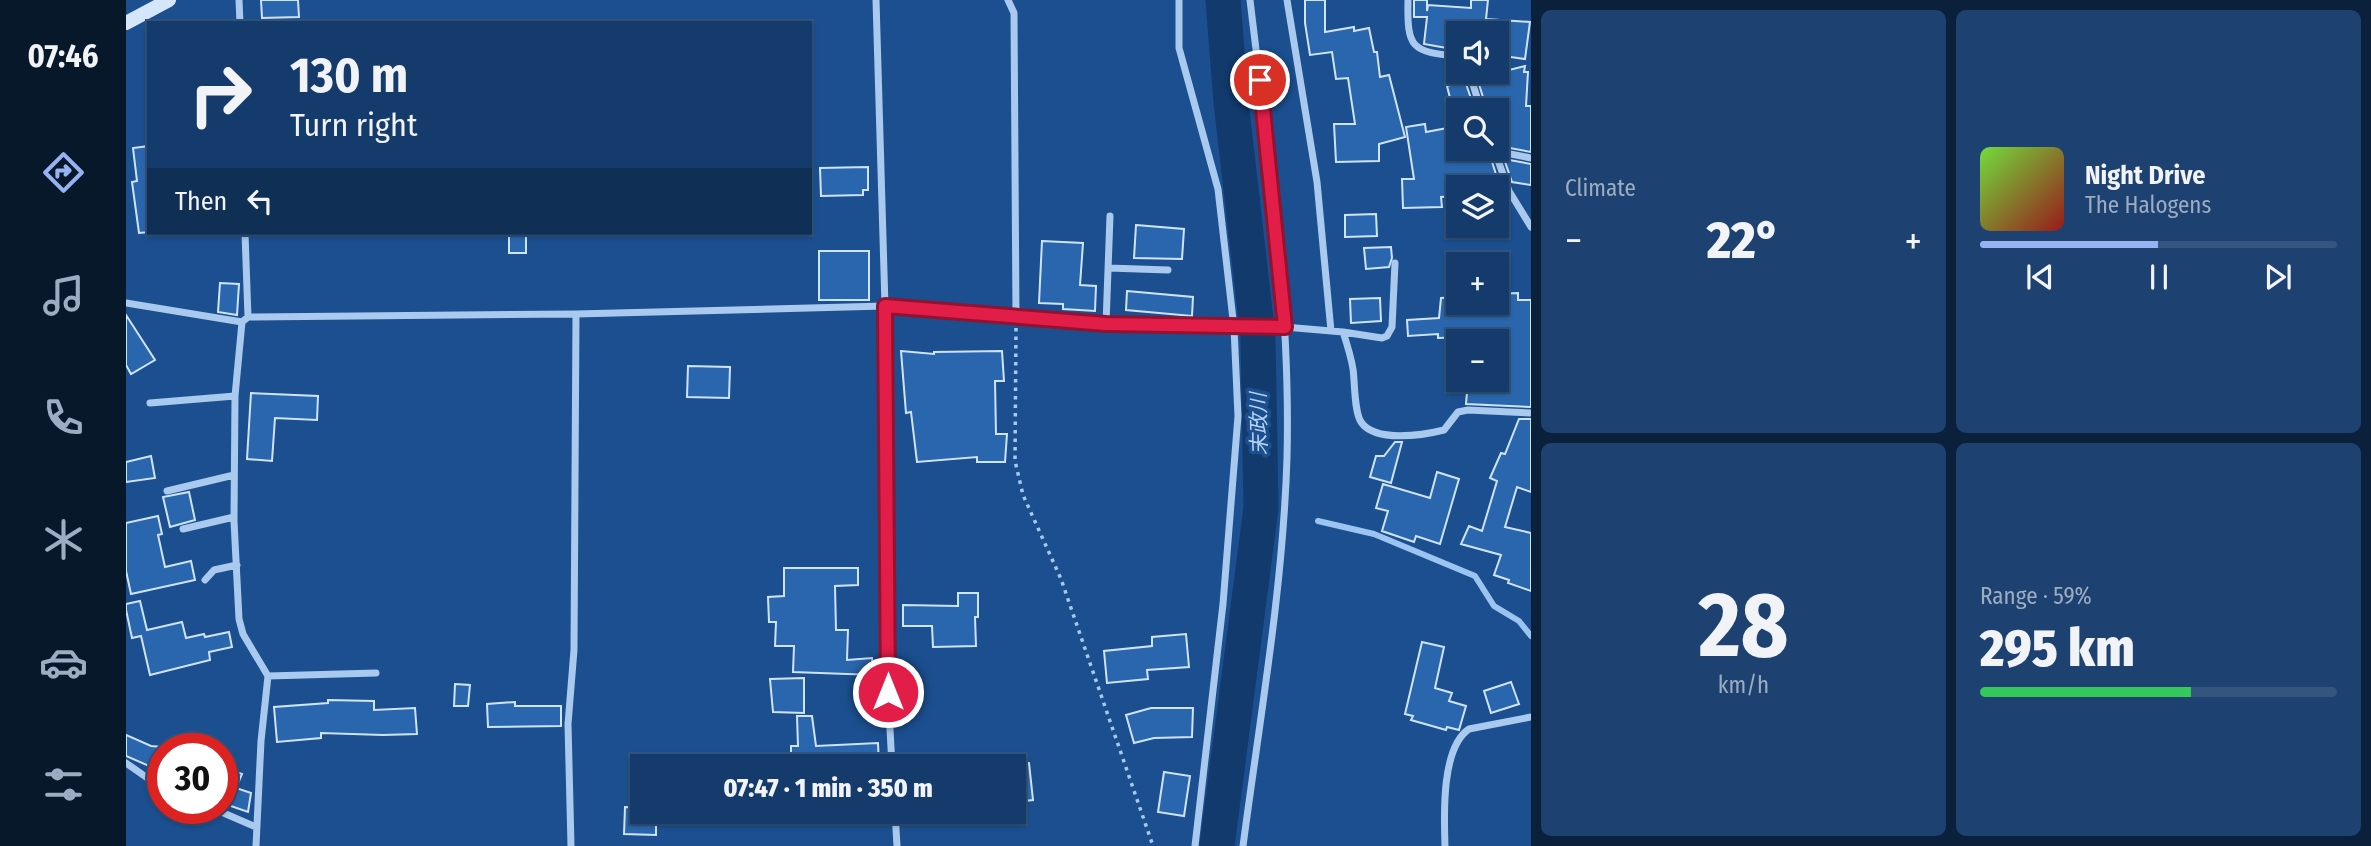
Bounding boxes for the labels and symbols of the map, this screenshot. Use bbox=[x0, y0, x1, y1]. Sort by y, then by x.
pin bbox=[1230, 50, 1290, 110]
water label: 末政川 bbox=[1245, 390, 1273, 456]
position arrow bbox=[851, 655, 925, 729]
speed limit sign: 30 bbox=[147, 733, 238, 824]

